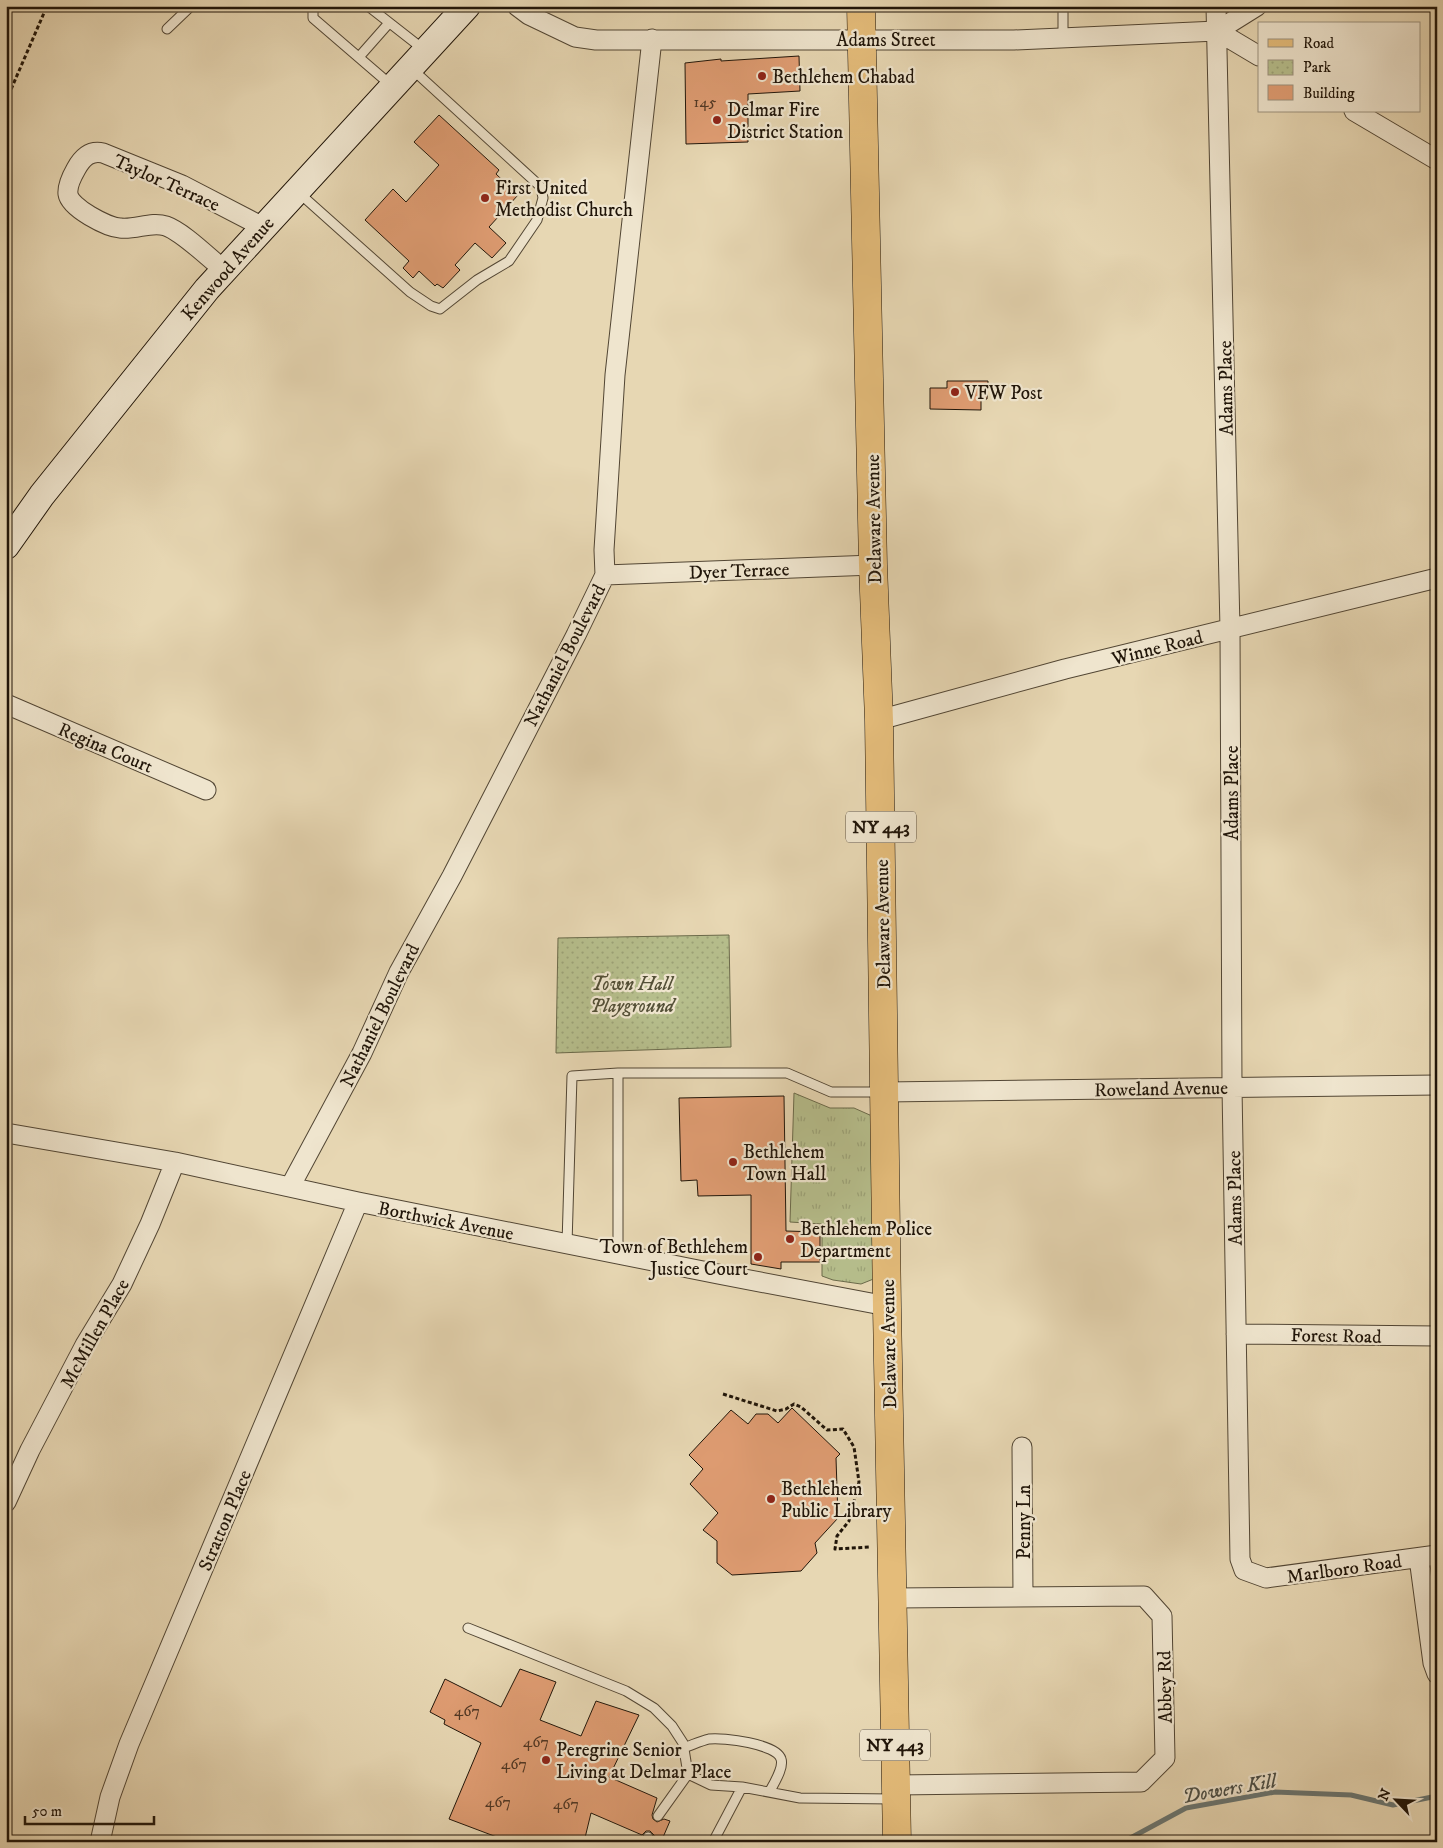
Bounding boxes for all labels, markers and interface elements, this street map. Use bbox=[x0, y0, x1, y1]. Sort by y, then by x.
legend bbox=[1258, 22, 1420, 112]
street label: Adams Street bbox=[836, 29, 936, 52]
text: Road bbox=[1303, 34, 1335, 53]
text: Park bbox=[1303, 58, 1332, 77]
place label: Bethlehem Chabad bbox=[772, 66, 915, 89]
marker: Bethlehem Chabad bbox=[756, 70, 768, 82]
text: Building bbox=[1303, 84, 1355, 103]
house number: 145 bbox=[694, 92, 717, 112]
place label: Delmar Fire District Station bbox=[727, 99, 843, 144]
marker: Delmar Fire District Station bbox=[711, 114, 723, 126]
street label: Taylor Terrace bbox=[110, 150, 223, 217]
place label: First United Methodist Church bbox=[495, 177, 633, 222]
marker: First United Methodist Church bbox=[479, 192, 491, 204]
street label: Kenwood Avenue bbox=[177, 212, 279, 326]
street label: Adams Place bbox=[1214, 340, 1239, 436]
place label: VFW Post bbox=[964, 382, 1042, 405]
marker: VFW Post bbox=[949, 386, 961, 398]
street label: Delaware Avenue bbox=[862, 454, 887, 584]
street label: Dyer Terrace bbox=[688, 558, 790, 585]
street label: Nathaniel Boulevard bbox=[520, 580, 611, 731]
street label: Winne Road bbox=[1108, 626, 1206, 671]
street label: Regina Court bbox=[55, 718, 156, 779]
street label: Adams Place bbox=[1221, 745, 1244, 841]
road number: NY 443 bbox=[846, 812, 916, 842]
street label: Delaware Avenue bbox=[871, 859, 896, 989]
street label: Nathaniel Boulevard bbox=[336, 940, 425, 1091]
park label: Town Hall Playground bbox=[590, 973, 677, 1018]
street label: Roweland Avenue bbox=[1094, 1077, 1228, 1102]
place label: Bethlehem Town Hall bbox=[743, 1141, 826, 1186]
street label: Adams Place bbox=[1223, 1150, 1248, 1246]
marker: Bethlehem Town Hall bbox=[727, 1156, 739, 1168]
street label: Borthwick Avenue bbox=[376, 1197, 516, 1246]
place label: Bethlehem Police Department bbox=[800, 1218, 932, 1263]
marker: Bethlehem Police Department bbox=[784, 1233, 796, 1245]
place label: Town of Bethlehem Justice Court bbox=[599, 1236, 748, 1281]
marker: Town of Bethlehem Justice Court bbox=[752, 1251, 764, 1263]
street label: McMillen Place bbox=[56, 1275, 135, 1392]
street label: Delaware Avenue bbox=[877, 1279, 902, 1409]
street label: Forest Road bbox=[1290, 1324, 1382, 1349]
street label: Stratton Place bbox=[194, 1467, 257, 1575]
place label: Bethlehem Public Library bbox=[781, 1478, 893, 1523]
street label: Penny Ln bbox=[1013, 1484, 1036, 1560]
marker: Bethlehem Public Library bbox=[765, 1493, 777, 1505]
street label: Marlboro Road bbox=[1285, 1550, 1404, 1589]
street label: Abbey Rd bbox=[1153, 1650, 1178, 1724]
house number: 467 bbox=[454, 1701, 480, 1721]
road number: NY 443 bbox=[860, 1730, 930, 1760]
house number: 467 bbox=[523, 1732, 549, 1752]
place label: Peregrine Senior Living at Delmar Place bbox=[556, 1739, 731, 1784]
house number: 467 bbox=[501, 1754, 527, 1774]
marker: Peregrine Senior Living at Delmar Place bbox=[540, 1754, 552, 1766]
water label: Dowers Kill bbox=[1181, 1769, 1280, 1810]
north arrow bbox=[1370, 1776, 1420, 1826]
text: N bbox=[1375, 1785, 1396, 1804]
house number: 467 bbox=[485, 1792, 511, 1812]
scale bar bbox=[25, 1793, 154, 1825]
house number: 467 bbox=[553, 1794, 579, 1814]
text: 50 m bbox=[32, 1802, 62, 1821]

